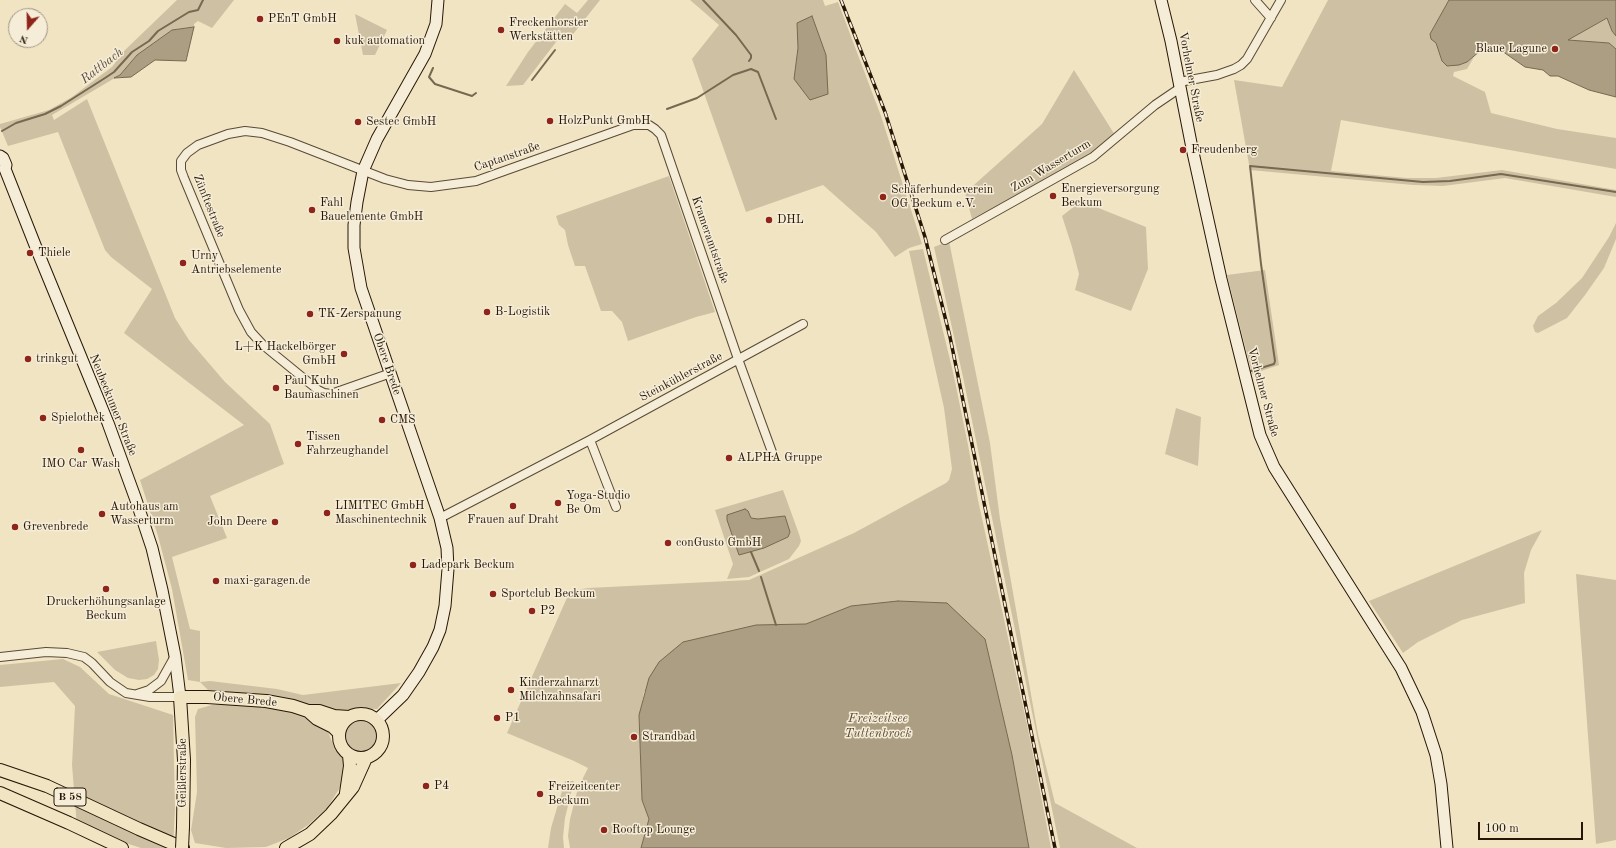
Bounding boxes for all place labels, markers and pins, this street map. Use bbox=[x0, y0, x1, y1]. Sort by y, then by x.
place label: PEnT GmbH bbox=[268, 12, 337, 26]
marker: PEnT GmbH bbox=[255, 14, 265, 24]
place label: Freckenhorster Werkstätten bbox=[509, 16, 588, 44]
marker: Freckenhorster Werkstätten bbox=[496, 25, 506, 35]
place label: kuk automation bbox=[345, 34, 425, 48]
marker: kuk automation bbox=[332, 36, 342, 46]
place label: Blaue Lagune bbox=[1475, 42, 1547, 56]
marker: Blaue Lagune bbox=[1550, 44, 1560, 54]
place label: HolzPunkt GmbH bbox=[558, 114, 651, 128]
place label: Sestec GmbH bbox=[366, 115, 436, 129]
marker: HolzPunkt GmbH bbox=[545, 116, 555, 126]
marker: Sestec GmbH bbox=[353, 117, 363, 127]
place label: Freudenberg bbox=[1191, 143, 1257, 157]
marker: Freudenberg bbox=[1178, 145, 1188, 155]
place label: Energieversorgung Beckum bbox=[1061, 182, 1160, 210]
place label: Schäferhundeverein OG Beckum e.V. bbox=[891, 183, 993, 211]
marker: Energieversorgung Beckum bbox=[1048, 191, 1058, 201]
marker: Schäferhundeverein OG Beckum e.V. bbox=[878, 192, 888, 202]
place label: Fahl Bauelemente GmbH bbox=[320, 196, 423, 224]
marker: Fahl Bauelemente GmbH bbox=[307, 205, 317, 215]
place label: DHL bbox=[777, 213, 804, 227]
marker: DHL bbox=[764, 215, 774, 225]
place label: Thiele bbox=[38, 246, 71, 260]
marker: Thiele bbox=[25, 248, 35, 258]
place label: Urny Antriebselemente bbox=[191, 249, 281, 277]
marker: Urny Antriebselemente bbox=[178, 258, 188, 268]
place label: B-Logistik bbox=[495, 305, 550, 319]
place label: TK-Zerspanung bbox=[318, 307, 402, 321]
marker: B-Logistik bbox=[482, 307, 492, 317]
marker: TK-Zerspanung bbox=[305, 309, 315, 319]
place label: L+K Hackelbörger GmbH bbox=[235, 340, 336, 368]
marker: L+K Hackelbörger GmbH bbox=[339, 349, 349, 359]
place label: trinkgut bbox=[36, 352, 78, 366]
marker: trinkgut bbox=[23, 354, 33, 364]
place label: Paul Kuhn Baumaschinen bbox=[284, 374, 359, 402]
marker: Paul Kuhn Baumaschinen bbox=[271, 383, 281, 393]
place label: Spielothek bbox=[51, 411, 105, 425]
marker: Spielothek bbox=[38, 413, 48, 423]
place label: CMS bbox=[390, 413, 416, 427]
marker: CMS bbox=[377, 415, 387, 425]
place label: Tissen Fahrzeughandel bbox=[306, 430, 388, 458]
marker: Tissen Fahrzeughandel bbox=[293, 439, 303, 449]
marker: IMO Car Wash bbox=[76, 445, 86, 455]
place label: ALPHA Gruppe bbox=[737, 451, 822, 465]
marker: ALPHA Gruppe bbox=[724, 453, 734, 463]
place label: IMO Car Wash bbox=[42, 457, 120, 471]
place label: Yoga-Studio Be Om bbox=[566, 489, 630, 517]
marker: Yoga-Studio Be Om bbox=[553, 498, 563, 508]
place label: LIMITEC GmbH Maschinentechnik bbox=[335, 499, 427, 527]
place label: Autohaus am Wasserturm bbox=[110, 500, 179, 528]
marker: Frauen auf Draht bbox=[508, 501, 518, 511]
marker: LIMITEC GmbH Maschinentechnik bbox=[322, 508, 332, 518]
marker: Autohaus am Wasserturm bbox=[97, 509, 107, 519]
place label: Frauen auf Draht bbox=[467, 513, 559, 527]
place label: John Deere bbox=[207, 515, 267, 529]
marker: John Deere bbox=[270, 517, 280, 527]
place label: Grevenbrede bbox=[23, 520, 88, 534]
marker: Grevenbrede bbox=[10, 522, 20, 532]
place label: conGusto GmbH bbox=[676, 536, 761, 550]
marker: conGusto GmbH bbox=[663, 538, 673, 548]
place label: Ladepark Beckum bbox=[421, 558, 515, 572]
marker: Ladepark Beckum bbox=[408, 560, 418, 570]
place label: maxi-garagen.de bbox=[224, 574, 310, 588]
marker: maxi-garagen.de bbox=[211, 576, 221, 586]
marker: Druckerhöhungsanlage Beckum bbox=[101, 584, 111, 594]
place label: Sportclub Beckum bbox=[501, 587, 595, 601]
marker: Sportclub Beckum bbox=[488, 589, 498, 599]
place label: Druckerhöhungsanlage Beckum bbox=[46, 595, 166, 623]
place label: P2 bbox=[540, 604, 555, 618]
marker: P2 bbox=[527, 606, 537, 616]
place label: Kinderzahnarzt Milchzahnsafari bbox=[519, 676, 601, 704]
marker: Kinderzahnarzt Milchzahnsafari bbox=[506, 685, 516, 695]
place label: P1 bbox=[505, 711, 520, 725]
marker: P1 bbox=[492, 713, 502, 723]
place label: Strandbad bbox=[642, 730, 696, 744]
marker: Strandbad bbox=[629, 732, 639, 742]
place label: P4 bbox=[434, 779, 449, 793]
place label: Freizeitcenter Beckum bbox=[548, 780, 620, 808]
marker: P4 bbox=[421, 781, 431, 791]
marker: Freizeitcenter Beckum bbox=[535, 789, 545, 799]
place label: Rooftop Lounge bbox=[612, 823, 695, 837]
marker: Rooftop Lounge bbox=[599, 825, 609, 835]

